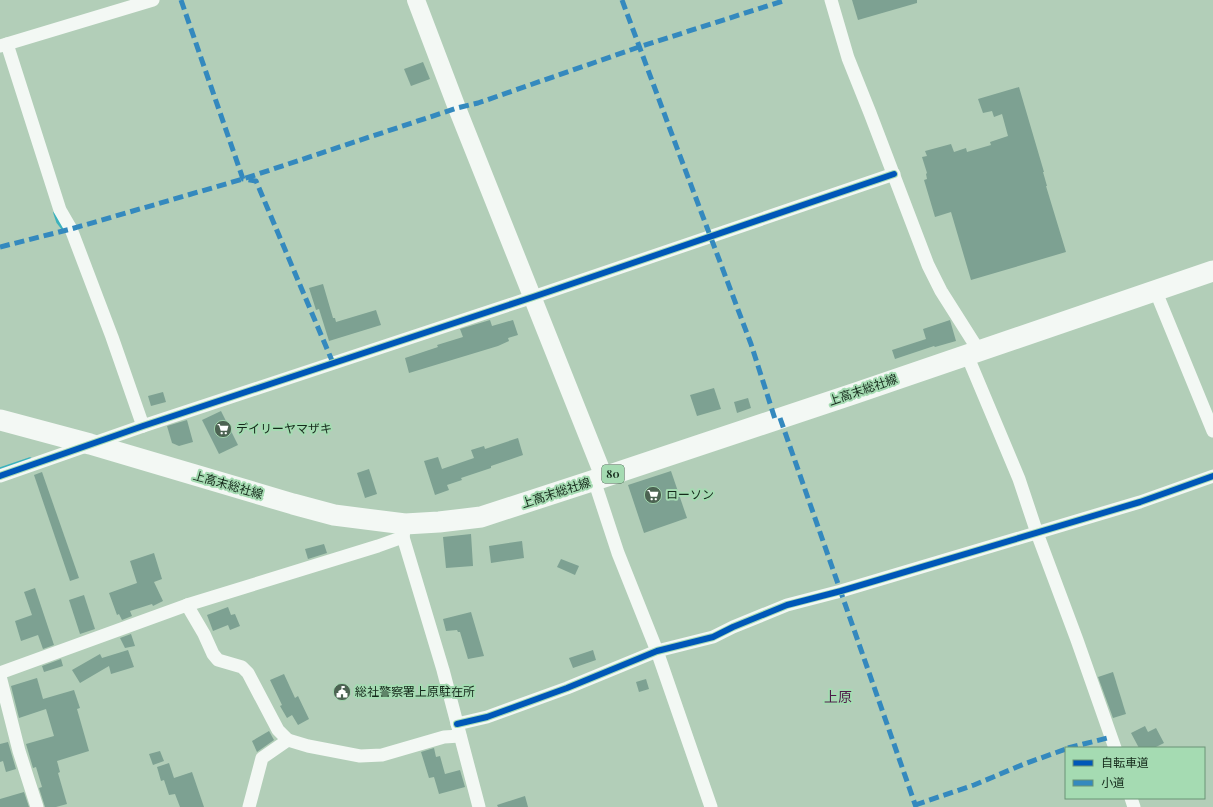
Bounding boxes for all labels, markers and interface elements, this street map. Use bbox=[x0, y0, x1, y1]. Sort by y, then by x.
street label: 上高末総社線 bbox=[826, 370, 899, 408]
supermarket icon: デイリーヤマザキ bbox=[213, 419, 233, 439]
place label: デイリーヤマザキ bbox=[236, 420, 332, 436]
road number: 80 bbox=[602, 465, 624, 483]
street label: 上高末総社線 bbox=[191, 466, 265, 502]
street label: 上高末総社線 bbox=[519, 473, 592, 511]
supermarket icon: ローソン bbox=[643, 485, 663, 505]
place label: ローソン bbox=[666, 486, 714, 502]
public building icon: 総社警察署上原駐在所 bbox=[332, 682, 352, 702]
place label: 総社警察署上原駐在所 bbox=[355, 683, 475, 699]
district label: 上原 bbox=[824, 687, 852, 706]
legend bbox=[1065, 747, 1205, 799]
text: 自転車道 bbox=[1101, 754, 1149, 770]
text: 小道 bbox=[1101, 774, 1125, 790]

